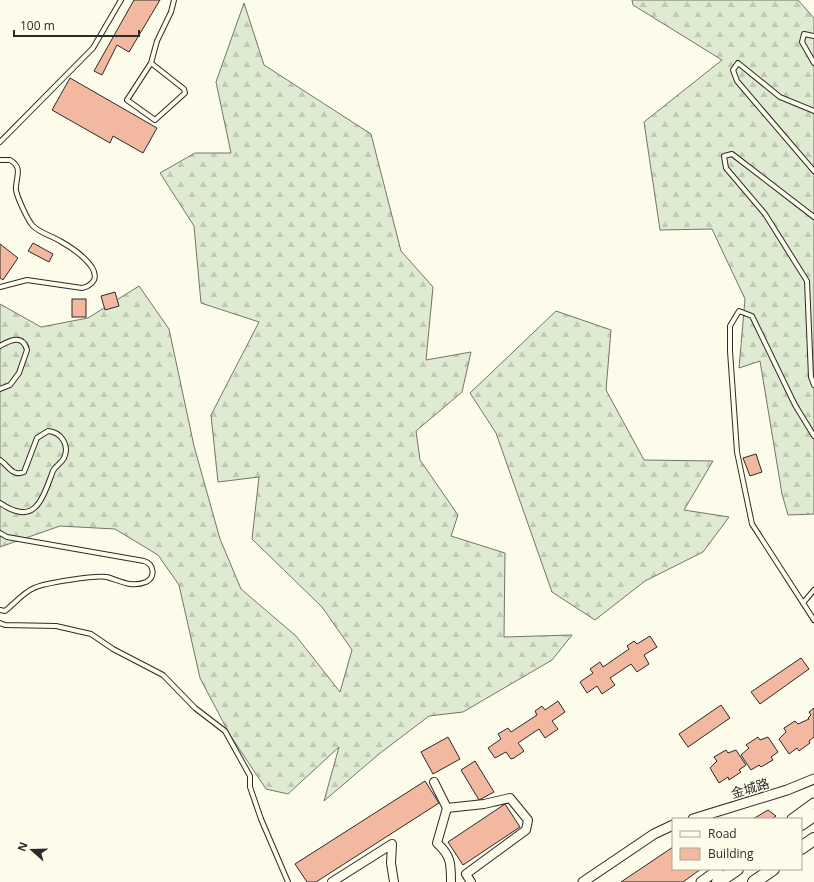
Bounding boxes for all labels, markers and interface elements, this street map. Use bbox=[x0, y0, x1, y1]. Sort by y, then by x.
scale bar bbox=[14, 12, 139, 38]
text: 100 m bbox=[20, 17, 55, 34]
street label: 金城路 bbox=[729, 774, 771, 802]
legend bbox=[672, 818, 802, 870]
text: Road bbox=[708, 825, 737, 842]
north arrow bbox=[12, 830, 52, 870]
text: N bbox=[14, 840, 31, 853]
text: Building bbox=[708, 845, 754, 862]

